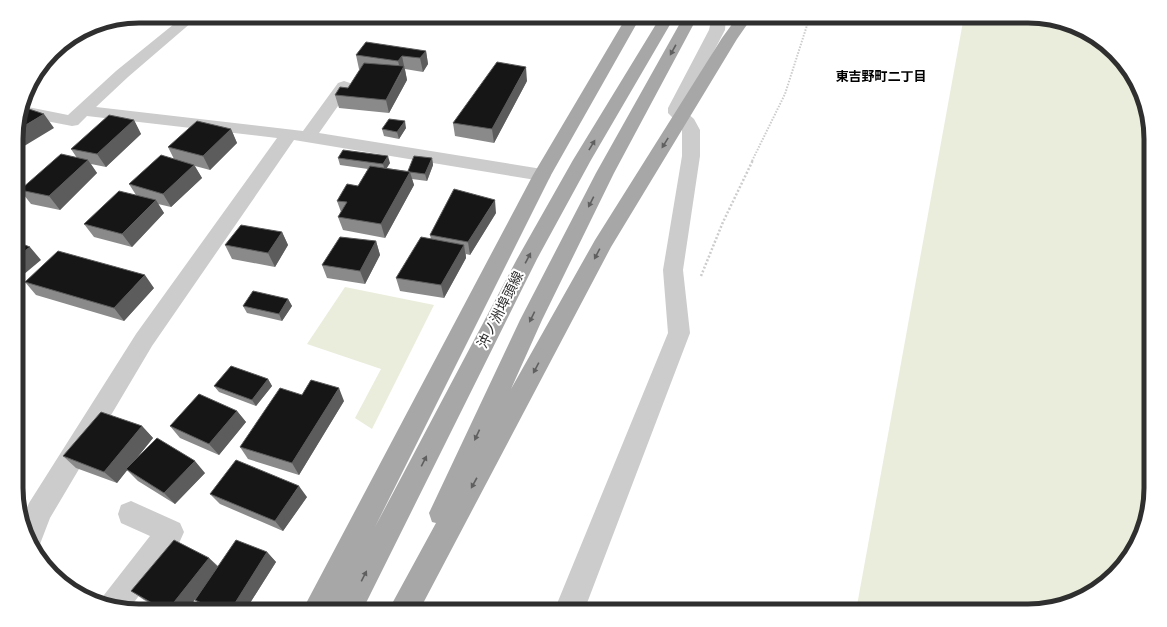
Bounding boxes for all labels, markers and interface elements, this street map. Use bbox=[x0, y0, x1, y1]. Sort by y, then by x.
one-way arrow bbox=[669, 44, 676, 56]
district label: 東吉野町二丁目 bbox=[835, 68, 927, 86]
one-way arrow bbox=[662, 137, 669, 149]
one-way arrow bbox=[588, 139, 595, 151]
one-way arrow bbox=[588, 196, 594, 207]
one-way arrow bbox=[594, 248, 601, 260]
one-way arrow bbox=[524, 252, 531, 264]
street label: 沖ノ洲埠頭線 bbox=[473, 268, 529, 352]
one-way arrow bbox=[529, 312, 535, 323]
one-way arrow bbox=[532, 363, 539, 374]
one-way arrow bbox=[474, 430, 480, 442]
one-way arrow bbox=[421, 455, 427, 467]
one-way arrow bbox=[470, 477, 477, 489]
one-way arrow bbox=[361, 571, 368, 582]

